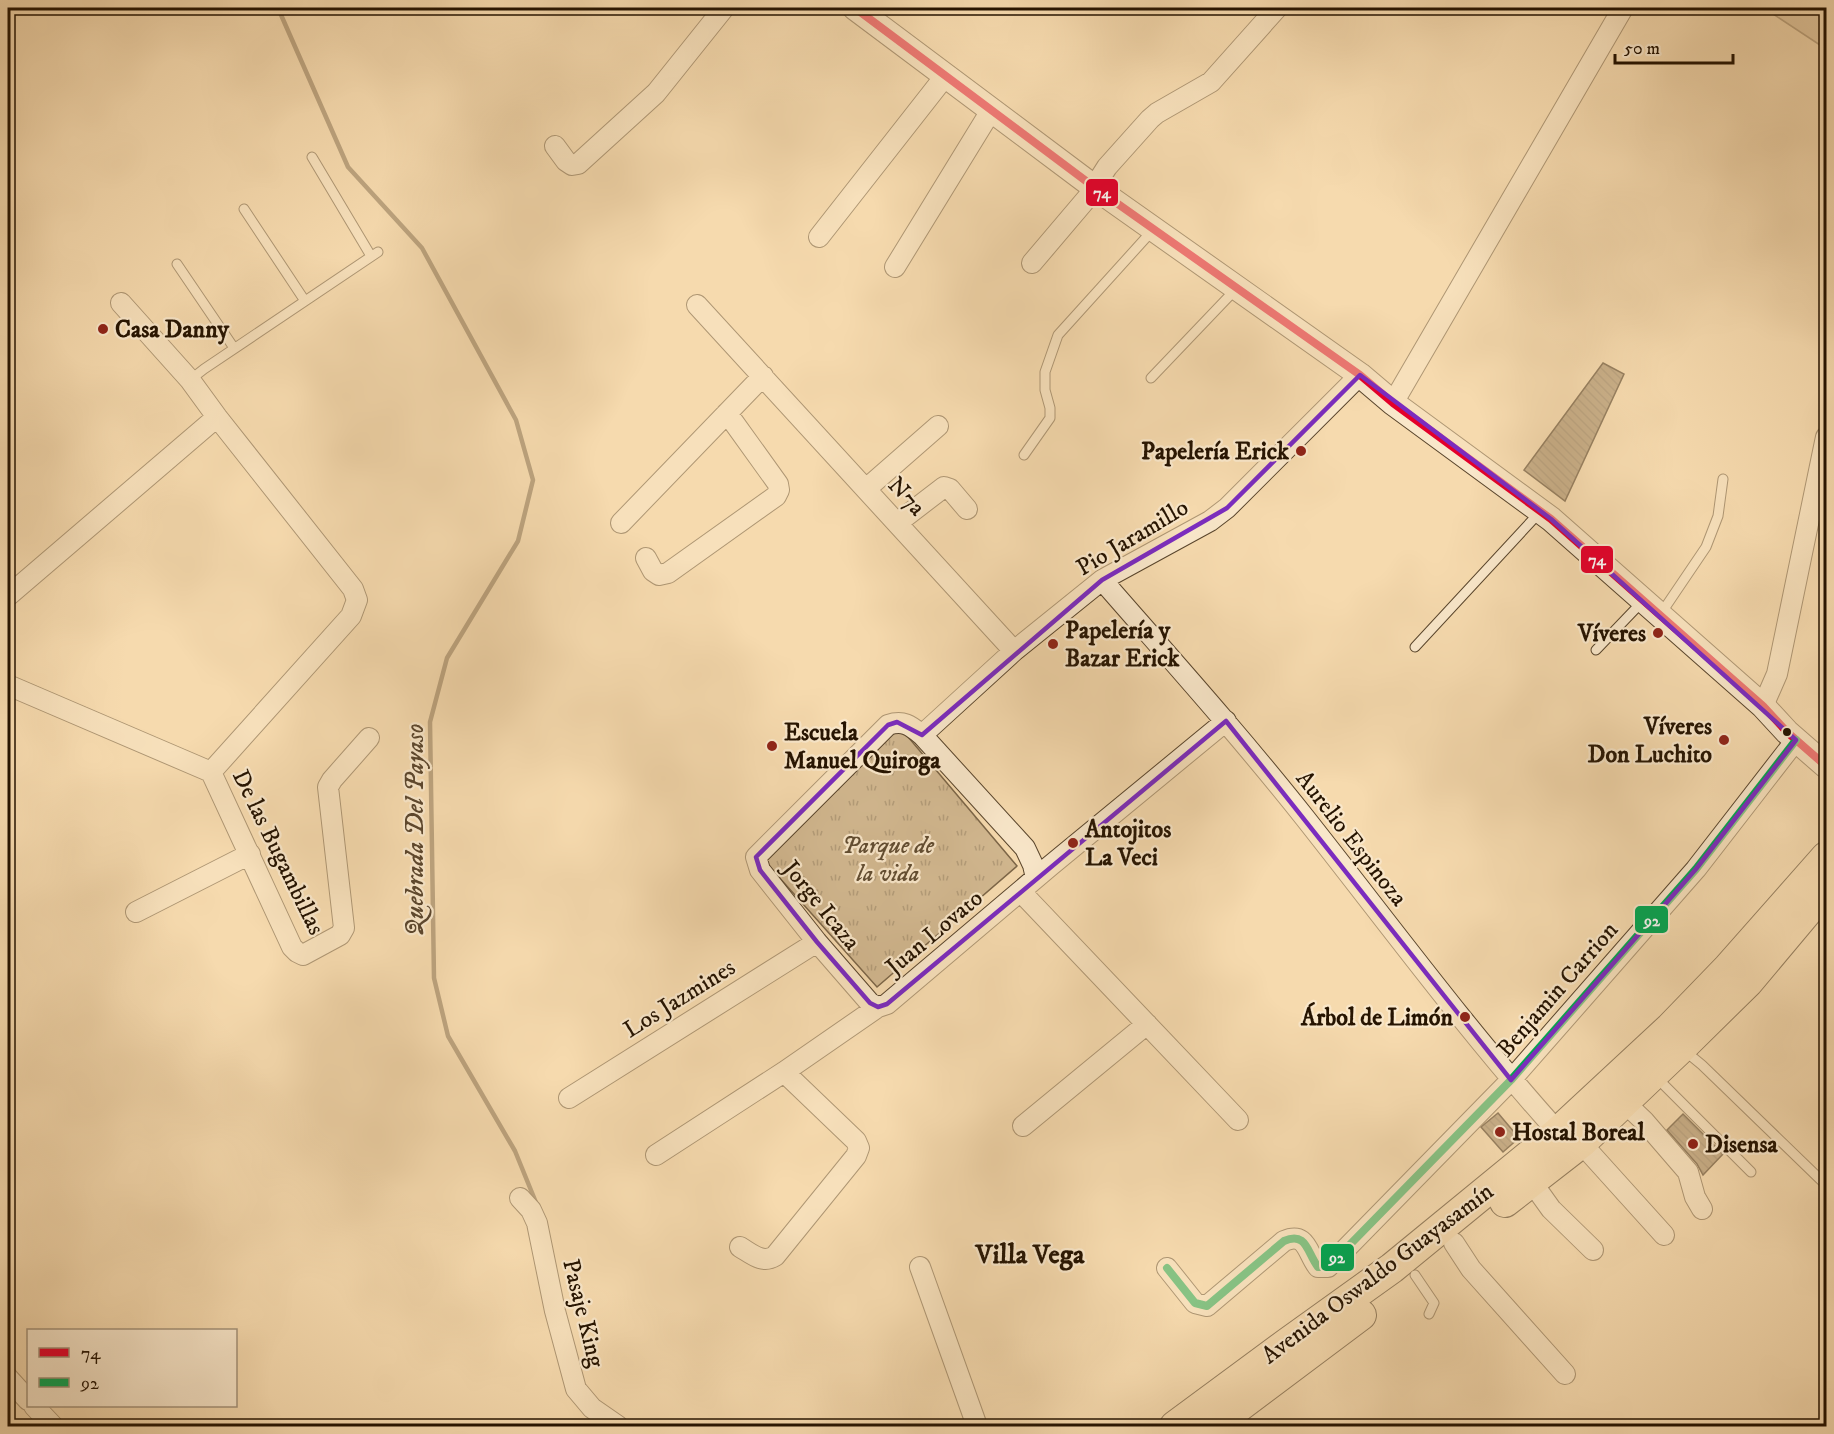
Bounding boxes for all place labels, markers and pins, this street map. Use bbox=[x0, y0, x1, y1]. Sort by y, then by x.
place label: Casa Danny bbox=[115, 315, 230, 345]
marker: Casa Danny bbox=[96, 322, 110, 336]
place label: Papelería Erick bbox=[1141, 437, 1290, 467]
marker: Papelería Erick bbox=[1294, 444, 1308, 458]
place label: Papelería y Bazar Erick bbox=[1065, 616, 1181, 674]
place label: Víveres bbox=[1577, 619, 1646, 649]
marker: Víveres bbox=[1651, 626, 1665, 640]
marker: Papelería y Bazar Erick bbox=[1046, 637, 1060, 651]
place label: Víveres Don Luchito bbox=[1588, 712, 1712, 770]
place label: Escuela Manuel Quiroga bbox=[784, 718, 941, 776]
unlabelled marker bbox=[1781, 726, 1793, 738]
marker: Víveres Don Luchito bbox=[1717, 733, 1731, 747]
marker: Escuela Manuel Quiroga bbox=[765, 739, 779, 753]
place label: Antojitos La Veci bbox=[1084, 815, 1171, 873]
marker: Antojitos La Veci bbox=[1066, 836, 1080, 850]
place label: Árbol de Limón bbox=[1300, 1002, 1453, 1033]
marker: Árbol de Limón bbox=[1458, 1010, 1472, 1024]
place label: Hostal Boreal bbox=[1512, 1118, 1646, 1148]
marker: Hostal Boreal bbox=[1493, 1125, 1507, 1139]
place label: Disensa bbox=[1705, 1130, 1779, 1160]
marker: Disensa bbox=[1686, 1137, 1700, 1151]

